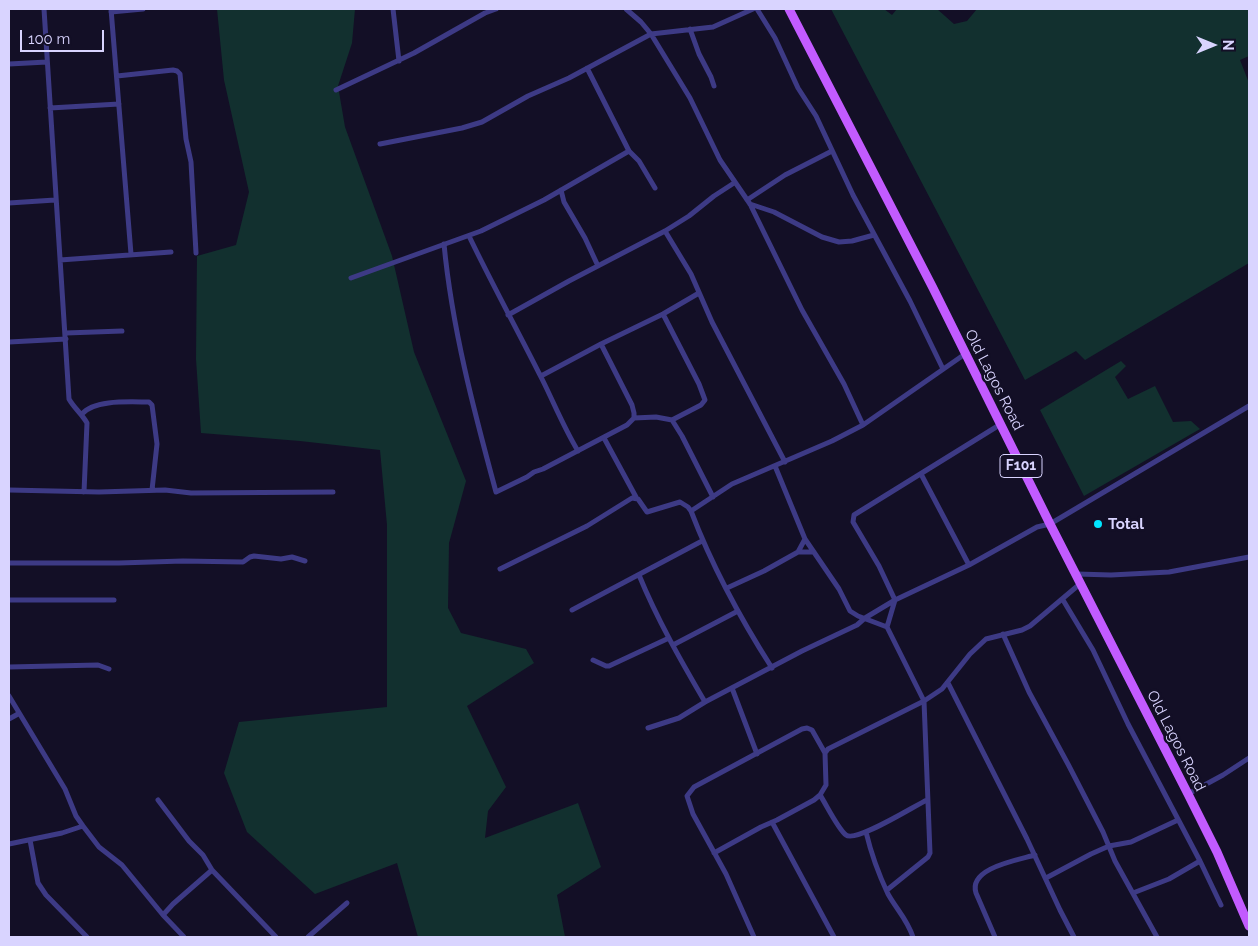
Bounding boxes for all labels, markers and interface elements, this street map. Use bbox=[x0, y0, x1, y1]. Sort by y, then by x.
scale bar bbox=[22, 20, 106, 52]
north arrow bbox=[1188, 20, 1238, 70]
text: 100 m bbox=[28, 30, 70, 48]
text: N bbox=[1220, 40, 1236, 50]
street label: Old Lagos Road bbox=[961, 327, 1027, 433]
road number: F101 bbox=[1000, 454, 1042, 478]
place label: Total bbox=[1108, 515, 1144, 533]
marker: Total bbox=[1092, 518, 1104, 530]
street label: Old Lagos Road bbox=[1143, 688, 1209, 794]

